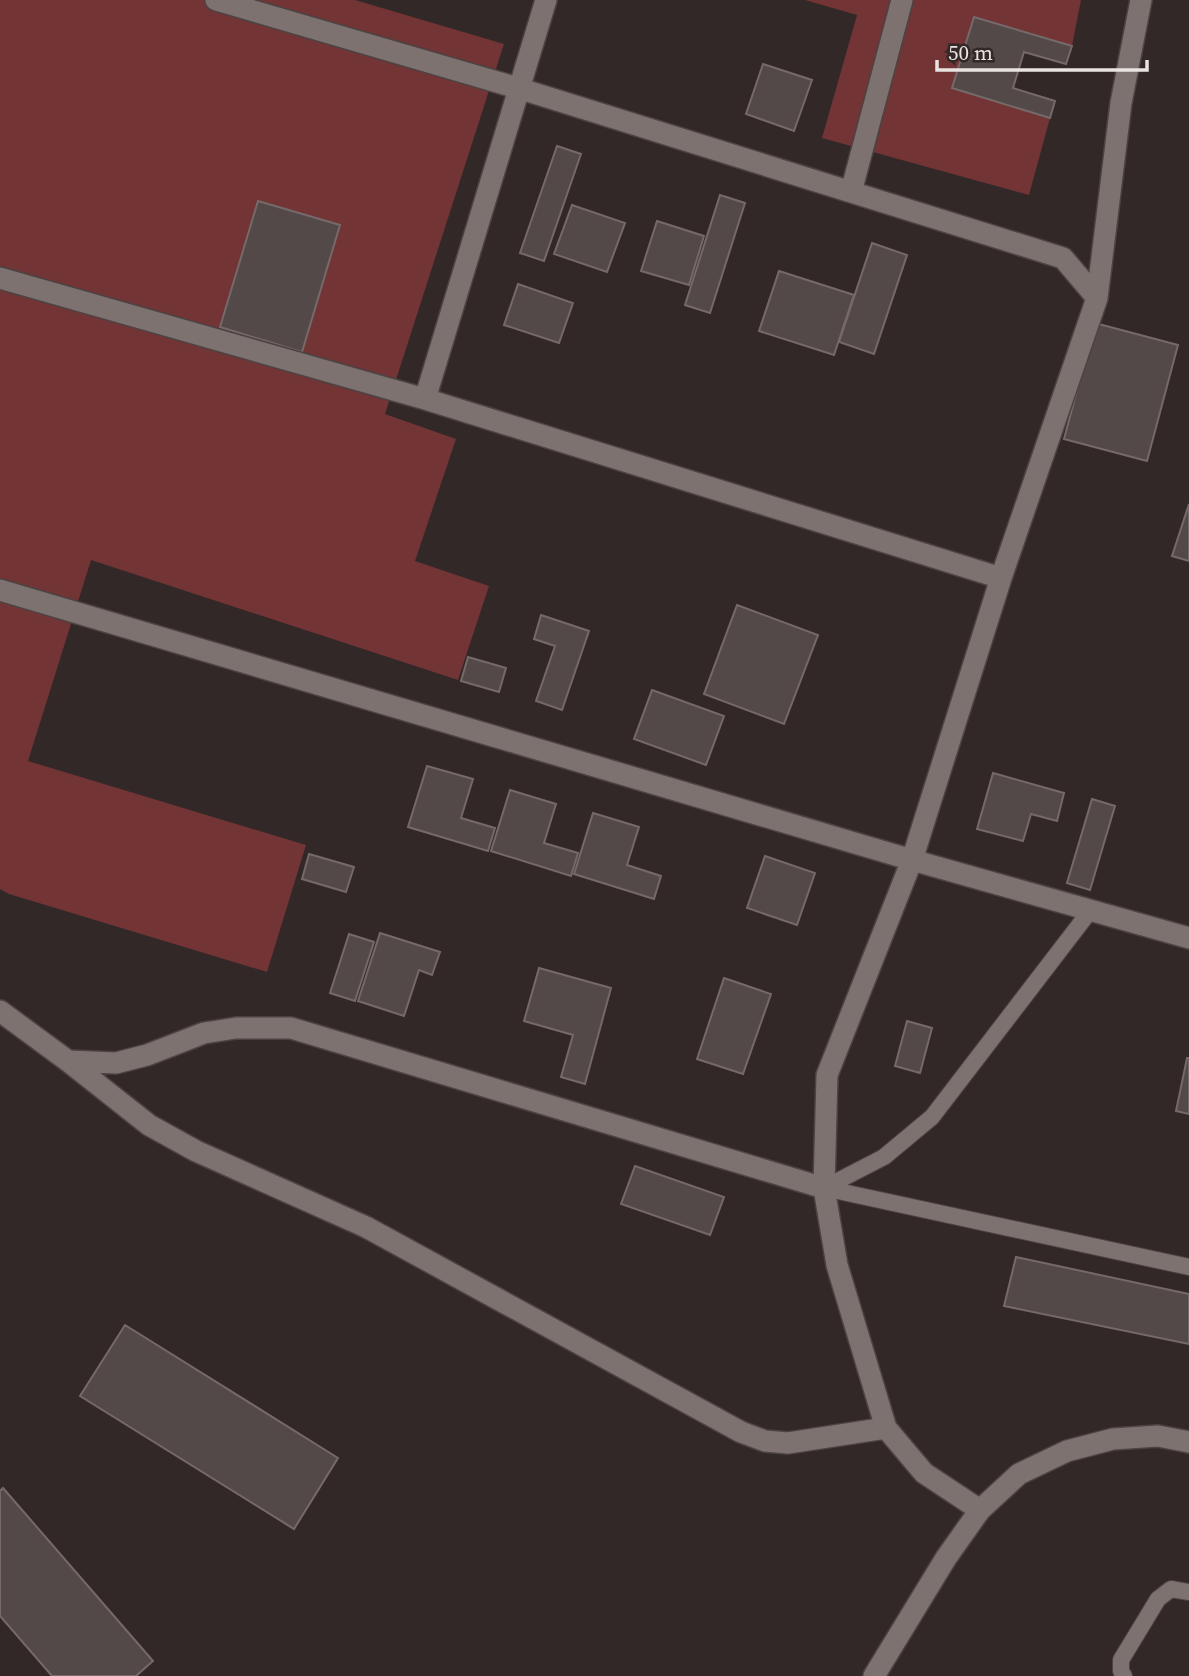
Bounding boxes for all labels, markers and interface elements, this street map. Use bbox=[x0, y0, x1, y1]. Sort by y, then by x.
scale bar bbox=[937, 28, 1147, 72]
text: 50 m bbox=[948, 38, 993, 67]

